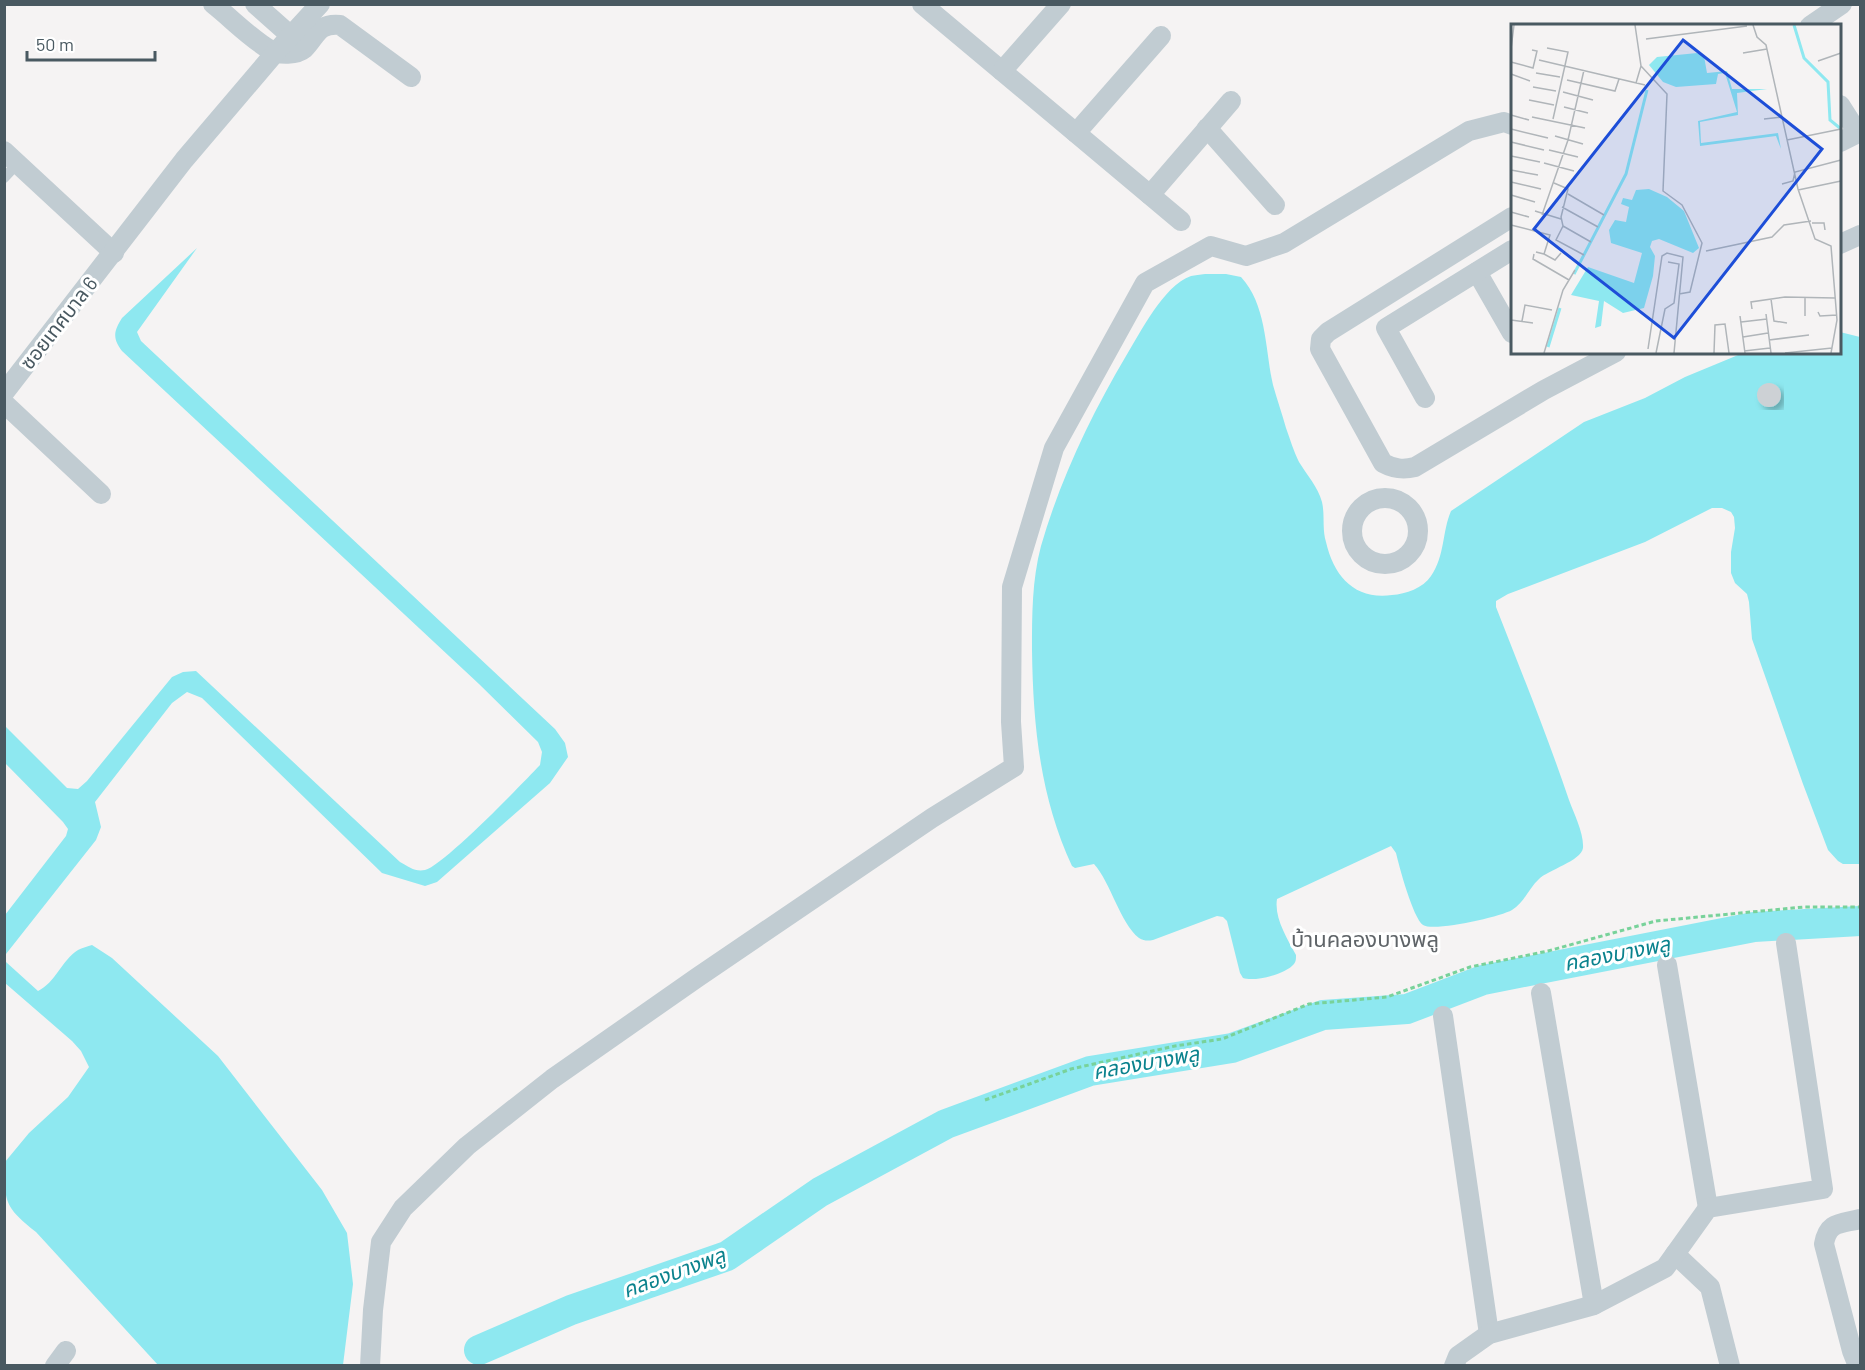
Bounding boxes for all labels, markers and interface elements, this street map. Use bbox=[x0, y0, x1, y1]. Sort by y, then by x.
scale bar bbox=[27, 24, 154, 62]
inset map bbox=[1511, 24, 1841, 354]
text: 50 m bbox=[36, 33, 74, 55]
street label: ซอยเทศบาล 6 bbox=[15, 271, 102, 374]
district label: บ้านคลองบางพลู bbox=[1291, 925, 1439, 953]
water label: คลองบางพลู bbox=[1562, 930, 1673, 977]
water label: คลองบางพลู bbox=[1091, 1040, 1202, 1085]
water label: คลองบางพลู bbox=[619, 1241, 730, 1304]

